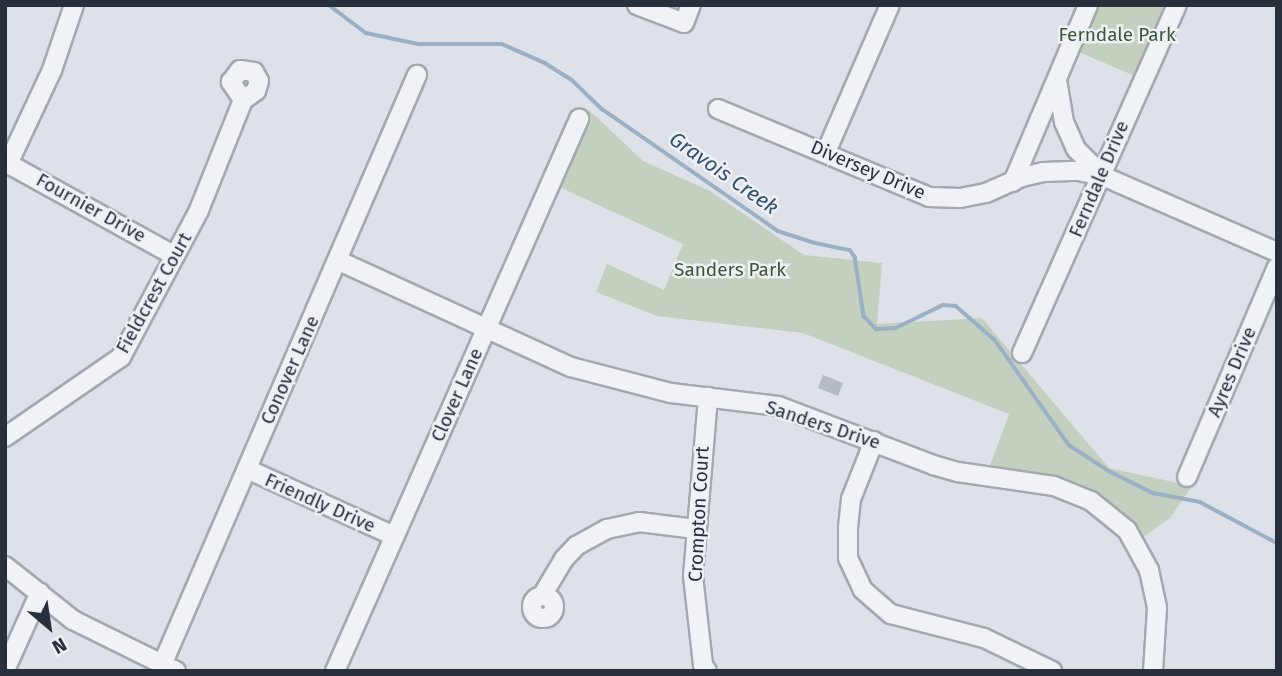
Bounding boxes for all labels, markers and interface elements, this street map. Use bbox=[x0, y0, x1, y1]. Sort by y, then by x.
park label: Ferndale Park bbox=[1058, 24, 1176, 46]
street label: Ferndale Drive bbox=[1064, 117, 1134, 241]
water label: Gravois Creek bbox=[665, 126, 783, 220]
street label: Diversey Drive bbox=[807, 136, 929, 204]
street label: Fournier Drive bbox=[32, 168, 150, 248]
street label: Fieldcrest Court bbox=[111, 229, 197, 357]
park label: Sanders Park bbox=[674, 259, 786, 281]
street label: Conover Lane bbox=[256, 312, 324, 428]
street label: Ayres Drive bbox=[1203, 323, 1261, 421]
street label: Clover Lane bbox=[426, 345, 488, 445]
street label: Sanders Drive bbox=[763, 396, 883, 454]
street label: Crompton Court bbox=[684, 445, 714, 583]
street label: Friendly Drive bbox=[261, 468, 379, 538]
north arrow bbox=[14, 592, 84, 662]
text: N bbox=[48, 633, 71, 659]

